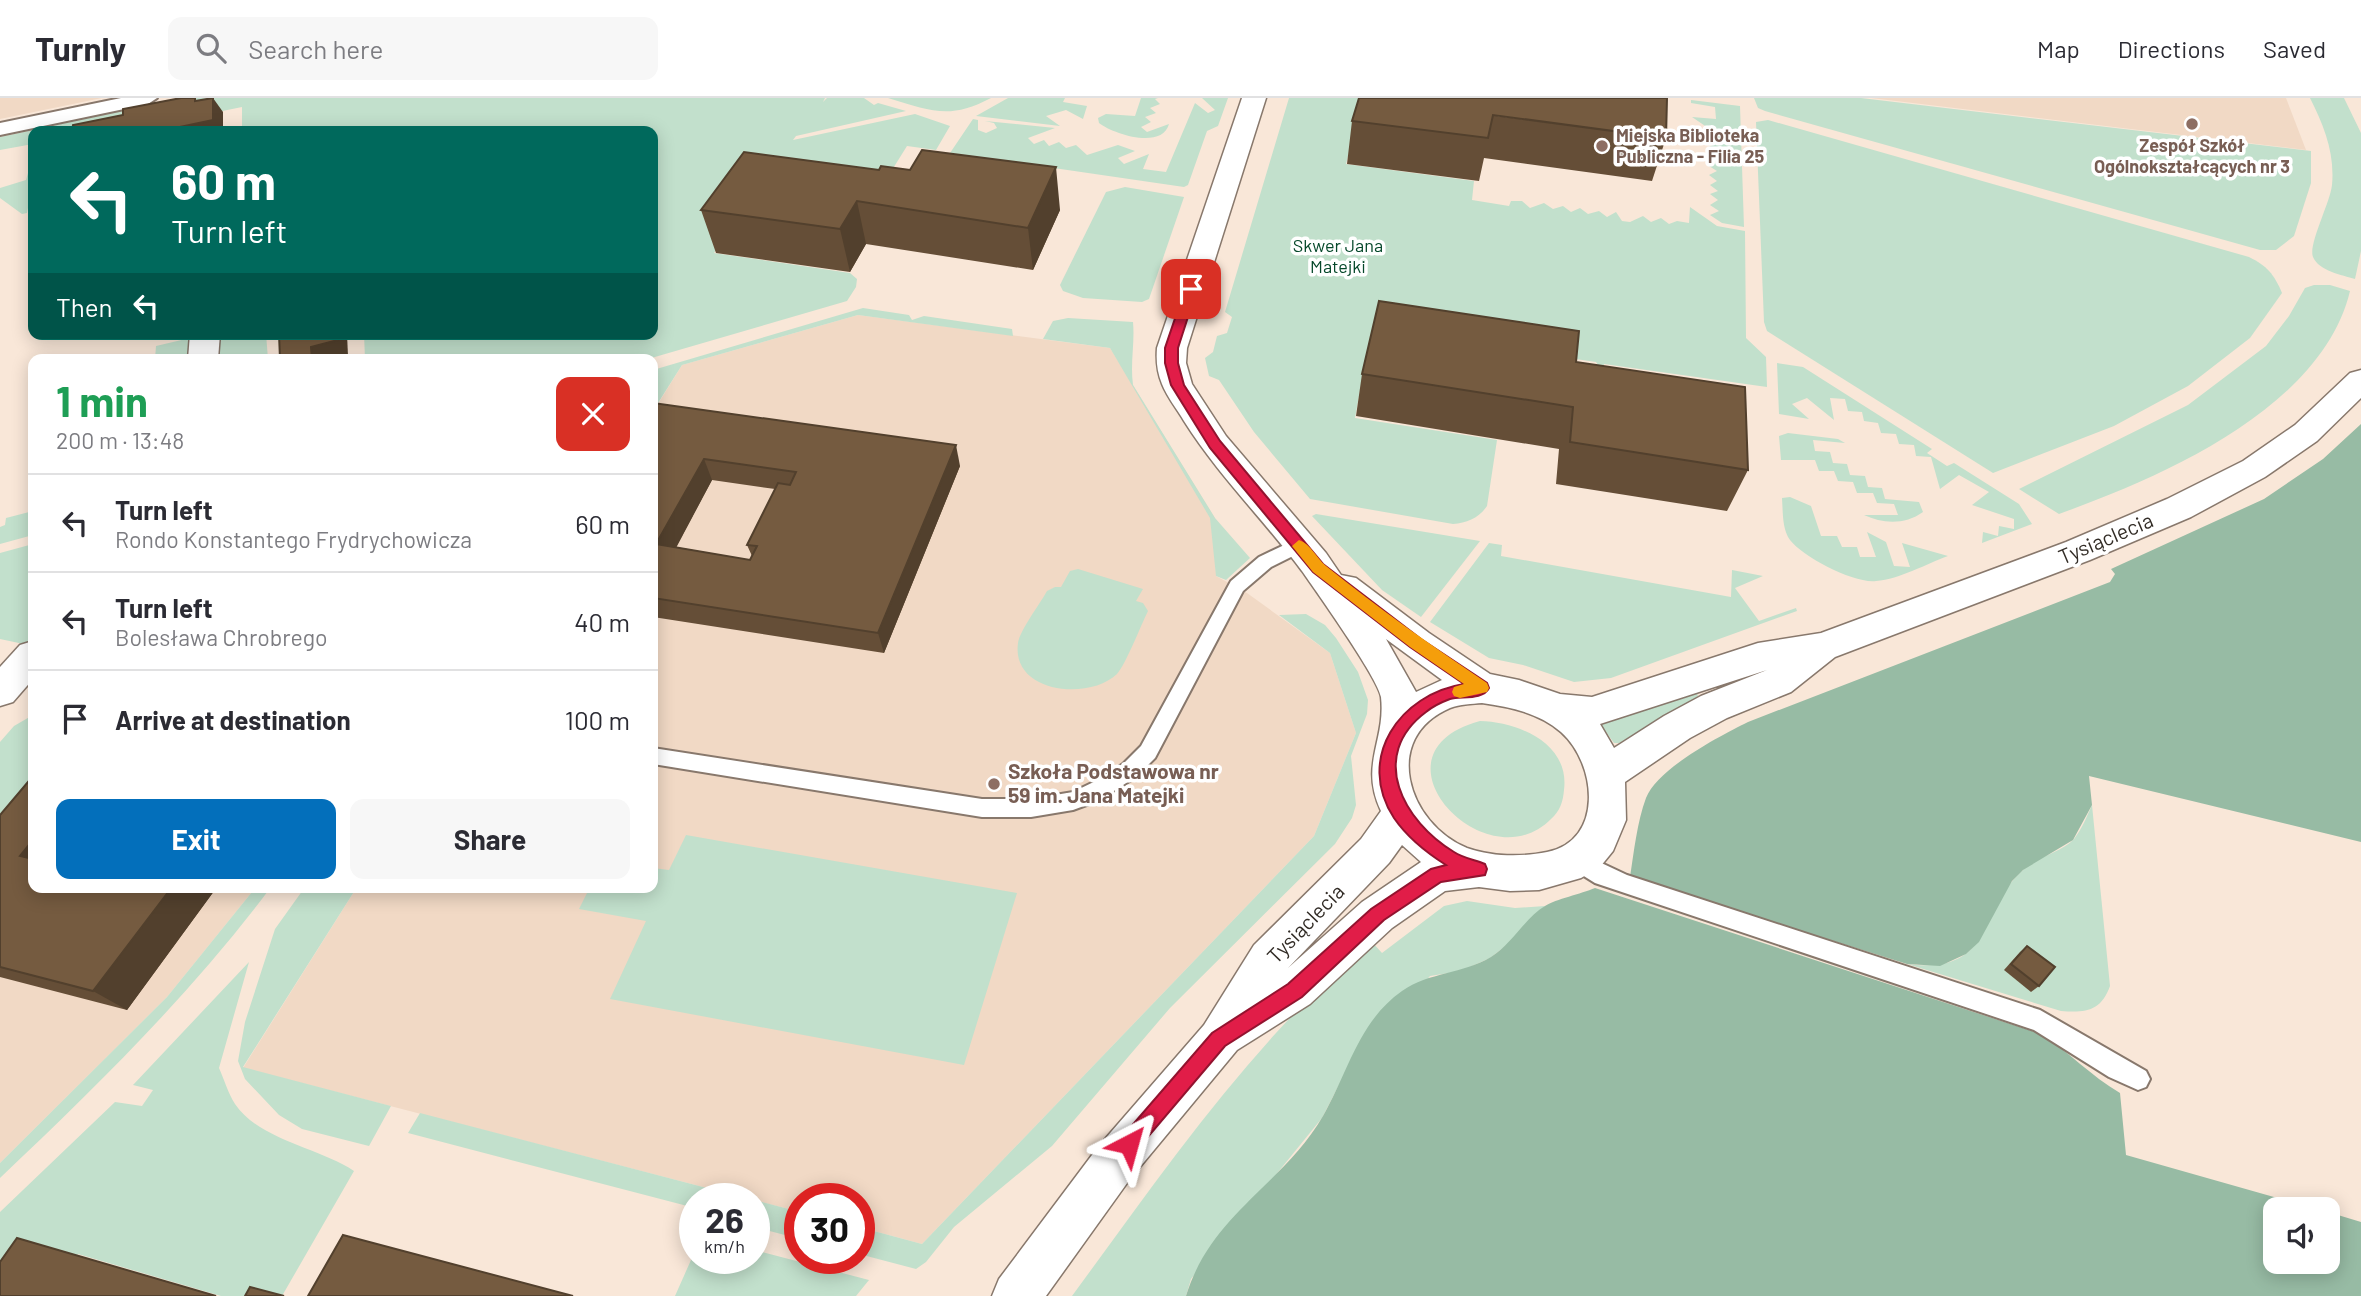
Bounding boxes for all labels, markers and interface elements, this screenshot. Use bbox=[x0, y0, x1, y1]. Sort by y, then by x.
search box bbox=[168, 17, 658, 80]
text: Turnly bbox=[35, 28, 126, 68]
icon: search bbox=[192, 29, 230, 67]
text: Search here bbox=[248, 33, 383, 64]
text: Map bbox=[2037, 34, 2080, 63]
text: Directions bbox=[2118, 34, 2225, 63]
text: Saved bbox=[2263, 34, 2326, 63]
marker: Zespół Szkół Ogólnokształcących nr 3 bbox=[2184, 116, 2200, 132]
place label: Miejska Biblioteka Publiczna - Filia 25 bbox=[1616, 124, 1765, 167]
place label: Zespół Szkół Ogólnokształcących nr 3 bbox=[2094, 134, 2290, 177]
marker: Miejska Biblioteka Publiczna - Filia 25 bbox=[1594, 138, 1610, 154]
text: 60 m bbox=[171, 151, 276, 210]
icon: left bbox=[56, 154, 147, 245]
text: Turn left bbox=[171, 211, 288, 249]
park label: Skwer Jana Matejki bbox=[1293, 234, 1383, 277]
pin bbox=[1161, 259, 1221, 319]
icon: arrive bbox=[1172, 270, 1210, 308]
icon: left bbox=[127, 287, 165, 325]
text: Then bbox=[56, 291, 113, 322]
text: 1 min bbox=[56, 375, 148, 425]
button: close bbox=[556, 377, 630, 451]
text: 200 m · 13:48 bbox=[56, 426, 184, 454]
text: Turn left bbox=[115, 494, 213, 525]
icon: left bbox=[56, 504, 94, 542]
street label: Tysiąclecia bbox=[2054, 507, 2156, 569]
text: 60 m bbox=[575, 508, 630, 539]
text: Rondo Konstantego Frydrychowicza bbox=[115, 525, 472, 553]
text: Turn left bbox=[115, 592, 213, 623]
icon: left bbox=[56, 602, 94, 640]
text: 40 m bbox=[574, 606, 630, 637]
text: Bolesława Chrobrego bbox=[115, 623, 328, 651]
icon: arrive bbox=[56, 700, 94, 738]
text: Arrive at destination bbox=[115, 704, 351, 735]
text: 100 m bbox=[565, 704, 630, 735]
place label: Szkoła Podstawowa nr 59 im. Jana Matejki bbox=[1008, 758, 1219, 807]
marker: Szkoła Podstawowa nr 59 im. Jana Matejki bbox=[986, 776, 1002, 792]
button: Exit bbox=[56, 799, 336, 879]
button: Share bbox=[350, 799, 630, 879]
street label: Tysiąclecia bbox=[1261, 878, 1349, 968]
position arrow bbox=[1092, 1107, 1166, 1181]
speed limit sign: 30 bbox=[784, 1183, 875, 1274]
map controls bbox=[2263, 1197, 2340, 1274]
button: sound bbox=[2263, 1197, 2340, 1274]
text: 26 bbox=[705, 1198, 744, 1240]
text: km/h bbox=[704, 1235, 745, 1257]

